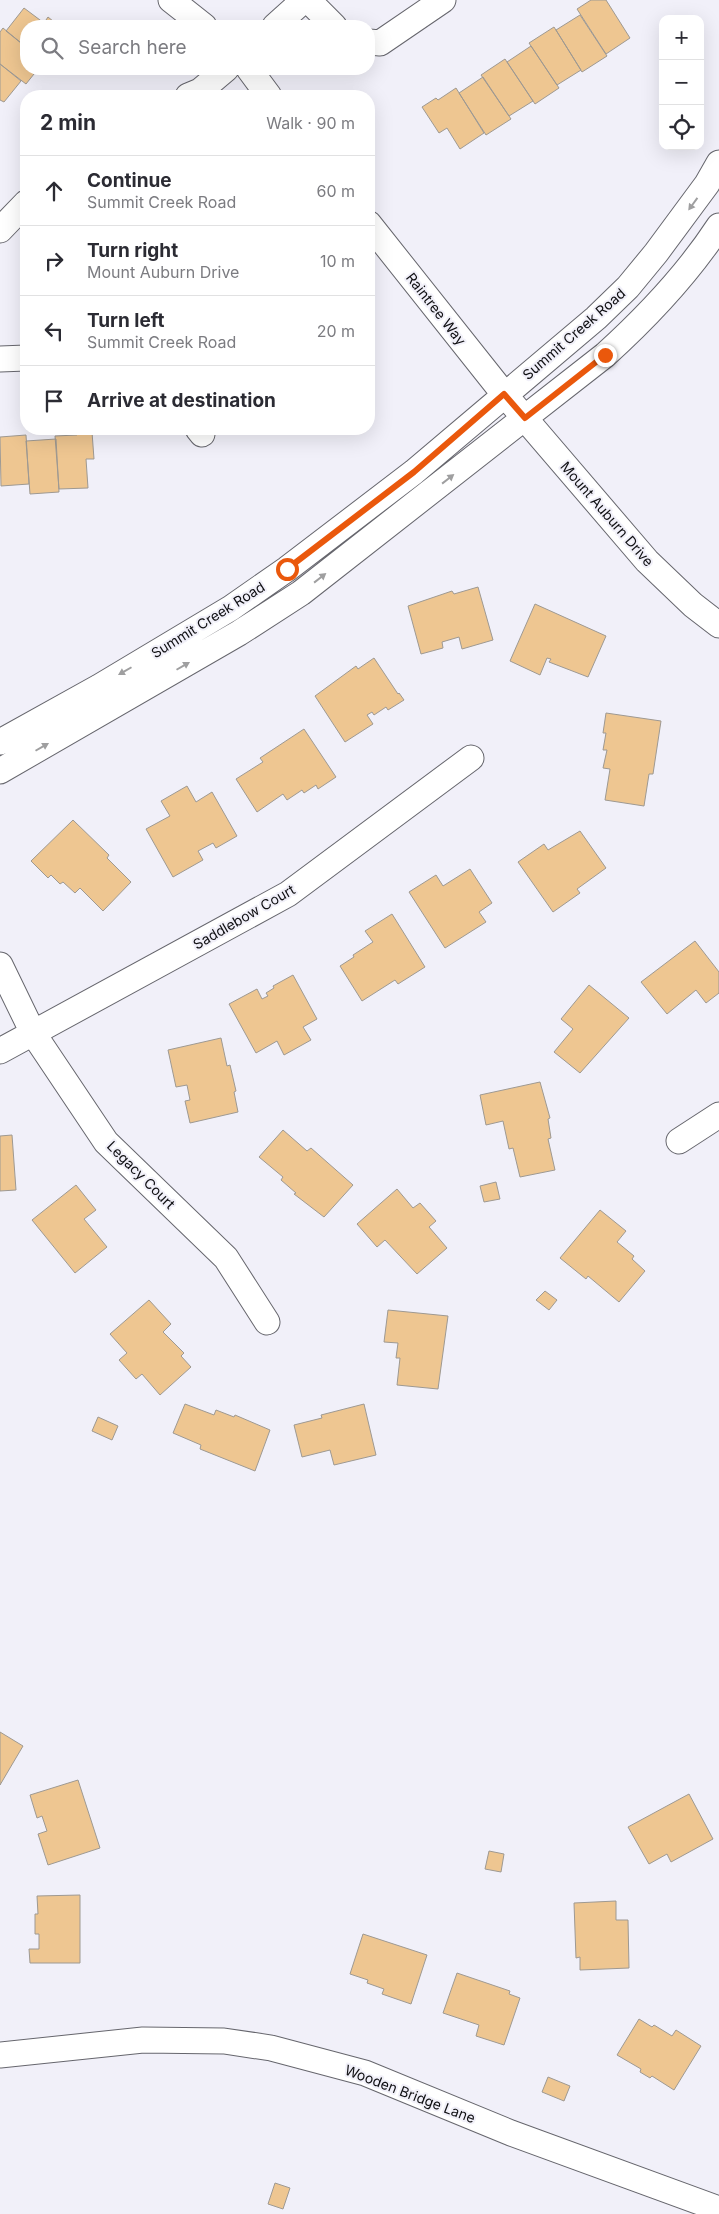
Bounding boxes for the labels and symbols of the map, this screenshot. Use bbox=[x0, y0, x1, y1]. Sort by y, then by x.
one-way arrow bbox=[688, 197, 698, 211]
street label: Raintree Way bbox=[403, 269, 470, 348]
street label: Summit Creek Road bbox=[519, 284, 629, 383]
route end bbox=[594, 344, 617, 367]
street label: Mount Auburn Drive bbox=[557, 458, 658, 570]
one-way arrow bbox=[441, 473, 454, 484]
route start bbox=[276, 558, 299, 581]
one-way arrow bbox=[313, 573, 326, 584]
street label: Summit Creek Road bbox=[148, 578, 268, 661]
one-way arrow bbox=[176, 661, 189, 670]
one-way arrow bbox=[118, 667, 132, 676]
one-way arrow bbox=[36, 743, 49, 752]
street label: Saddlebow Court bbox=[190, 880, 298, 953]
street label: Legacy Court bbox=[104, 1137, 179, 1212]
street label: Wooden Bridge Lane bbox=[343, 2061, 478, 2126]

